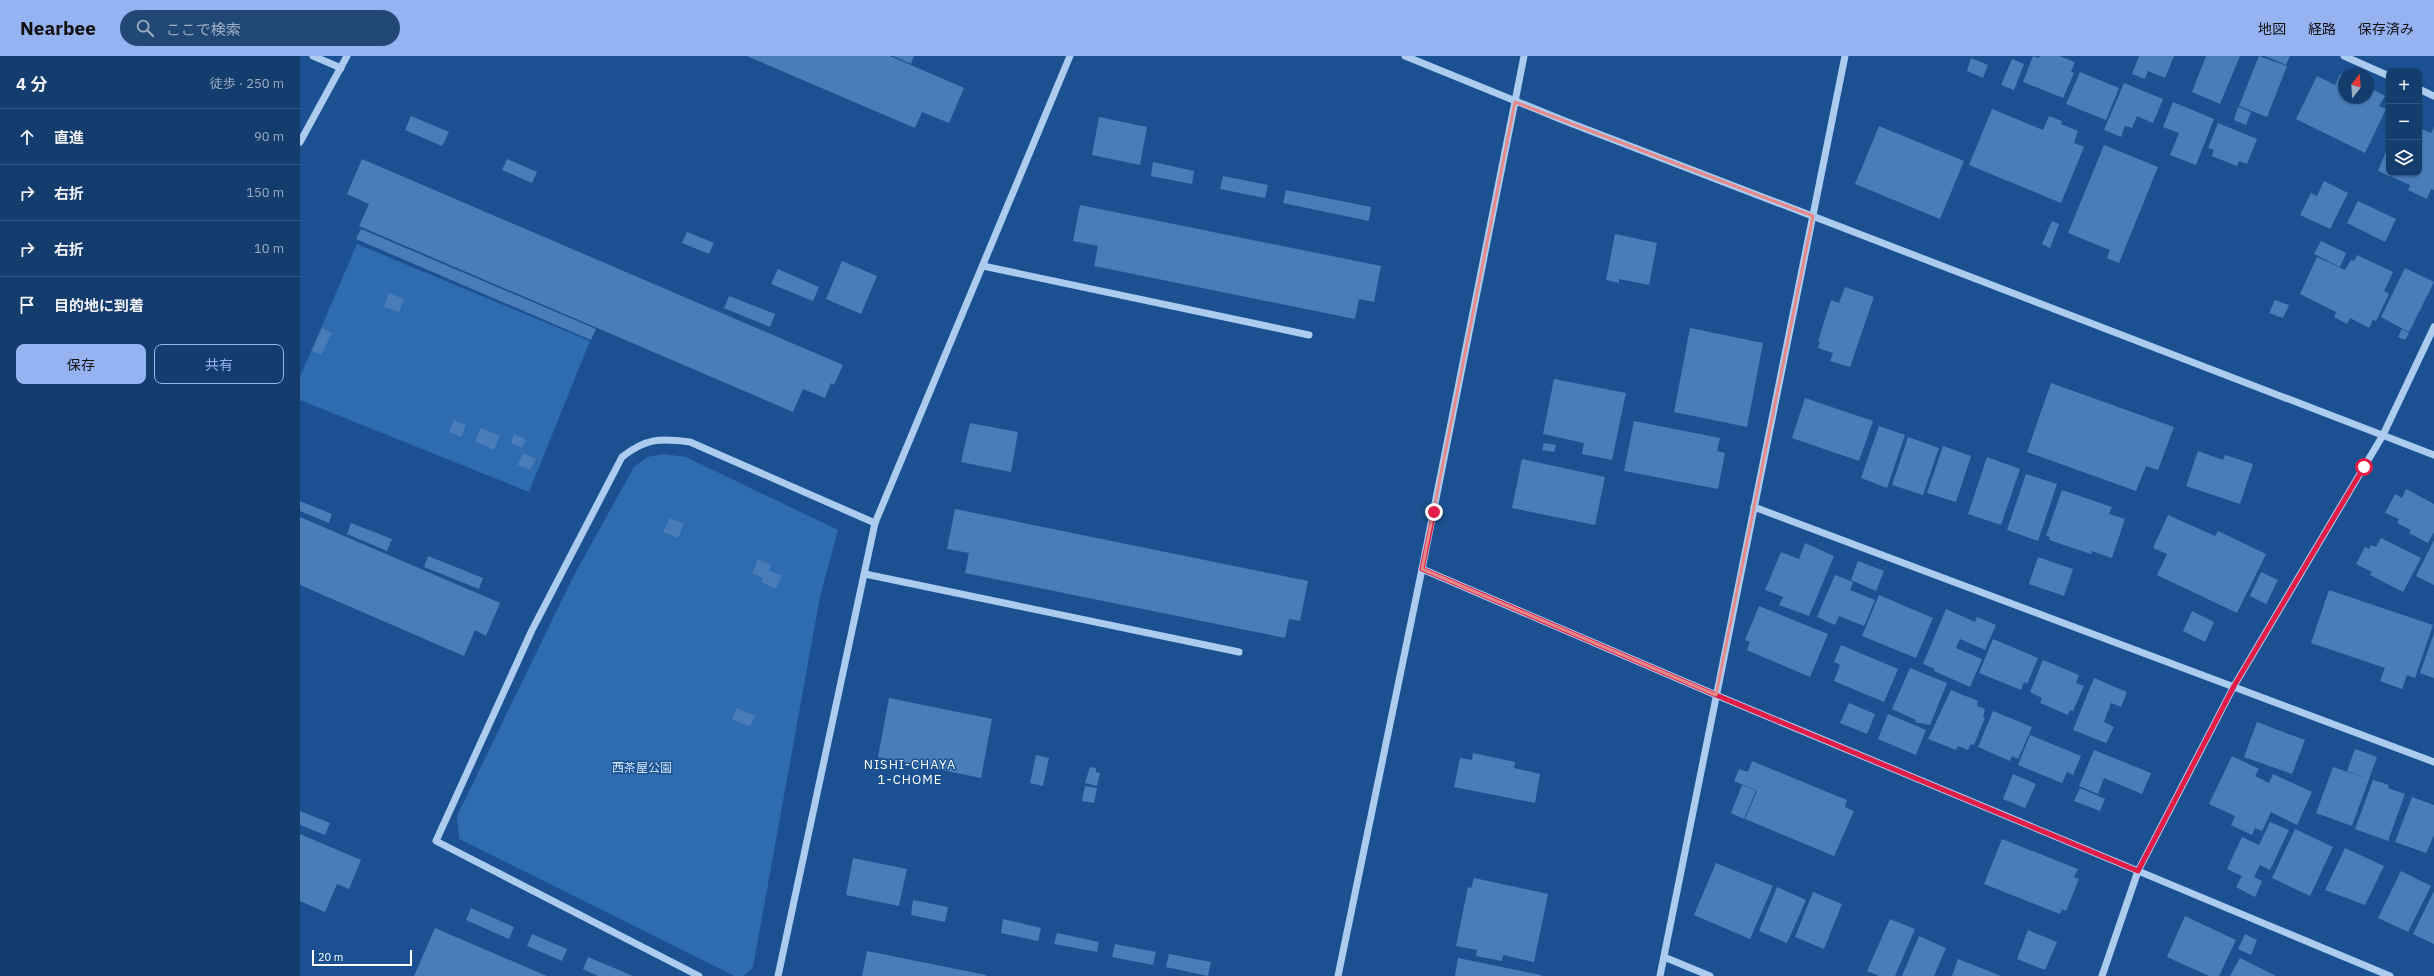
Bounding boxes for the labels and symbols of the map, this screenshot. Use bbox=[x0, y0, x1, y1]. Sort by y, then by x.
north arrow bbox=[2338, 68, 2374, 104]
route start bbox=[2355, 458, 2373, 476]
route end bbox=[1425, 503, 1443, 521]
district label: NISHI-CHAYA 1-CHOME bbox=[864, 756, 956, 788]
park label: 西茶屋公園 bbox=[612, 760, 672, 775]
scale bar bbox=[312, 948, 412, 967]

